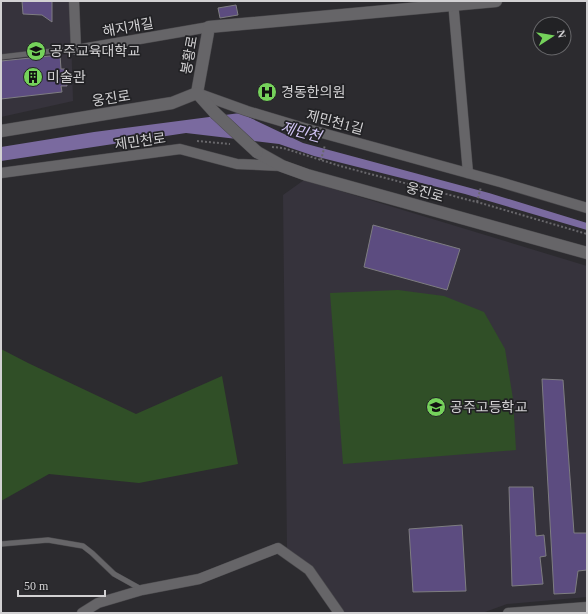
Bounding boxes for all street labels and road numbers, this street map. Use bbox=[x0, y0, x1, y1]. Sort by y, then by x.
street label: 해지개길 bbox=[101, 16, 155, 39]
street label: 봉황로 bbox=[179, 35, 200, 75]
street label: 웅진로 bbox=[91, 88, 131, 109]
street label: 제민천1길 bbox=[305, 107, 365, 137]
street label: 제민천로 bbox=[113, 129, 167, 153]
street label: 웅진로 bbox=[404, 180, 446, 205]

